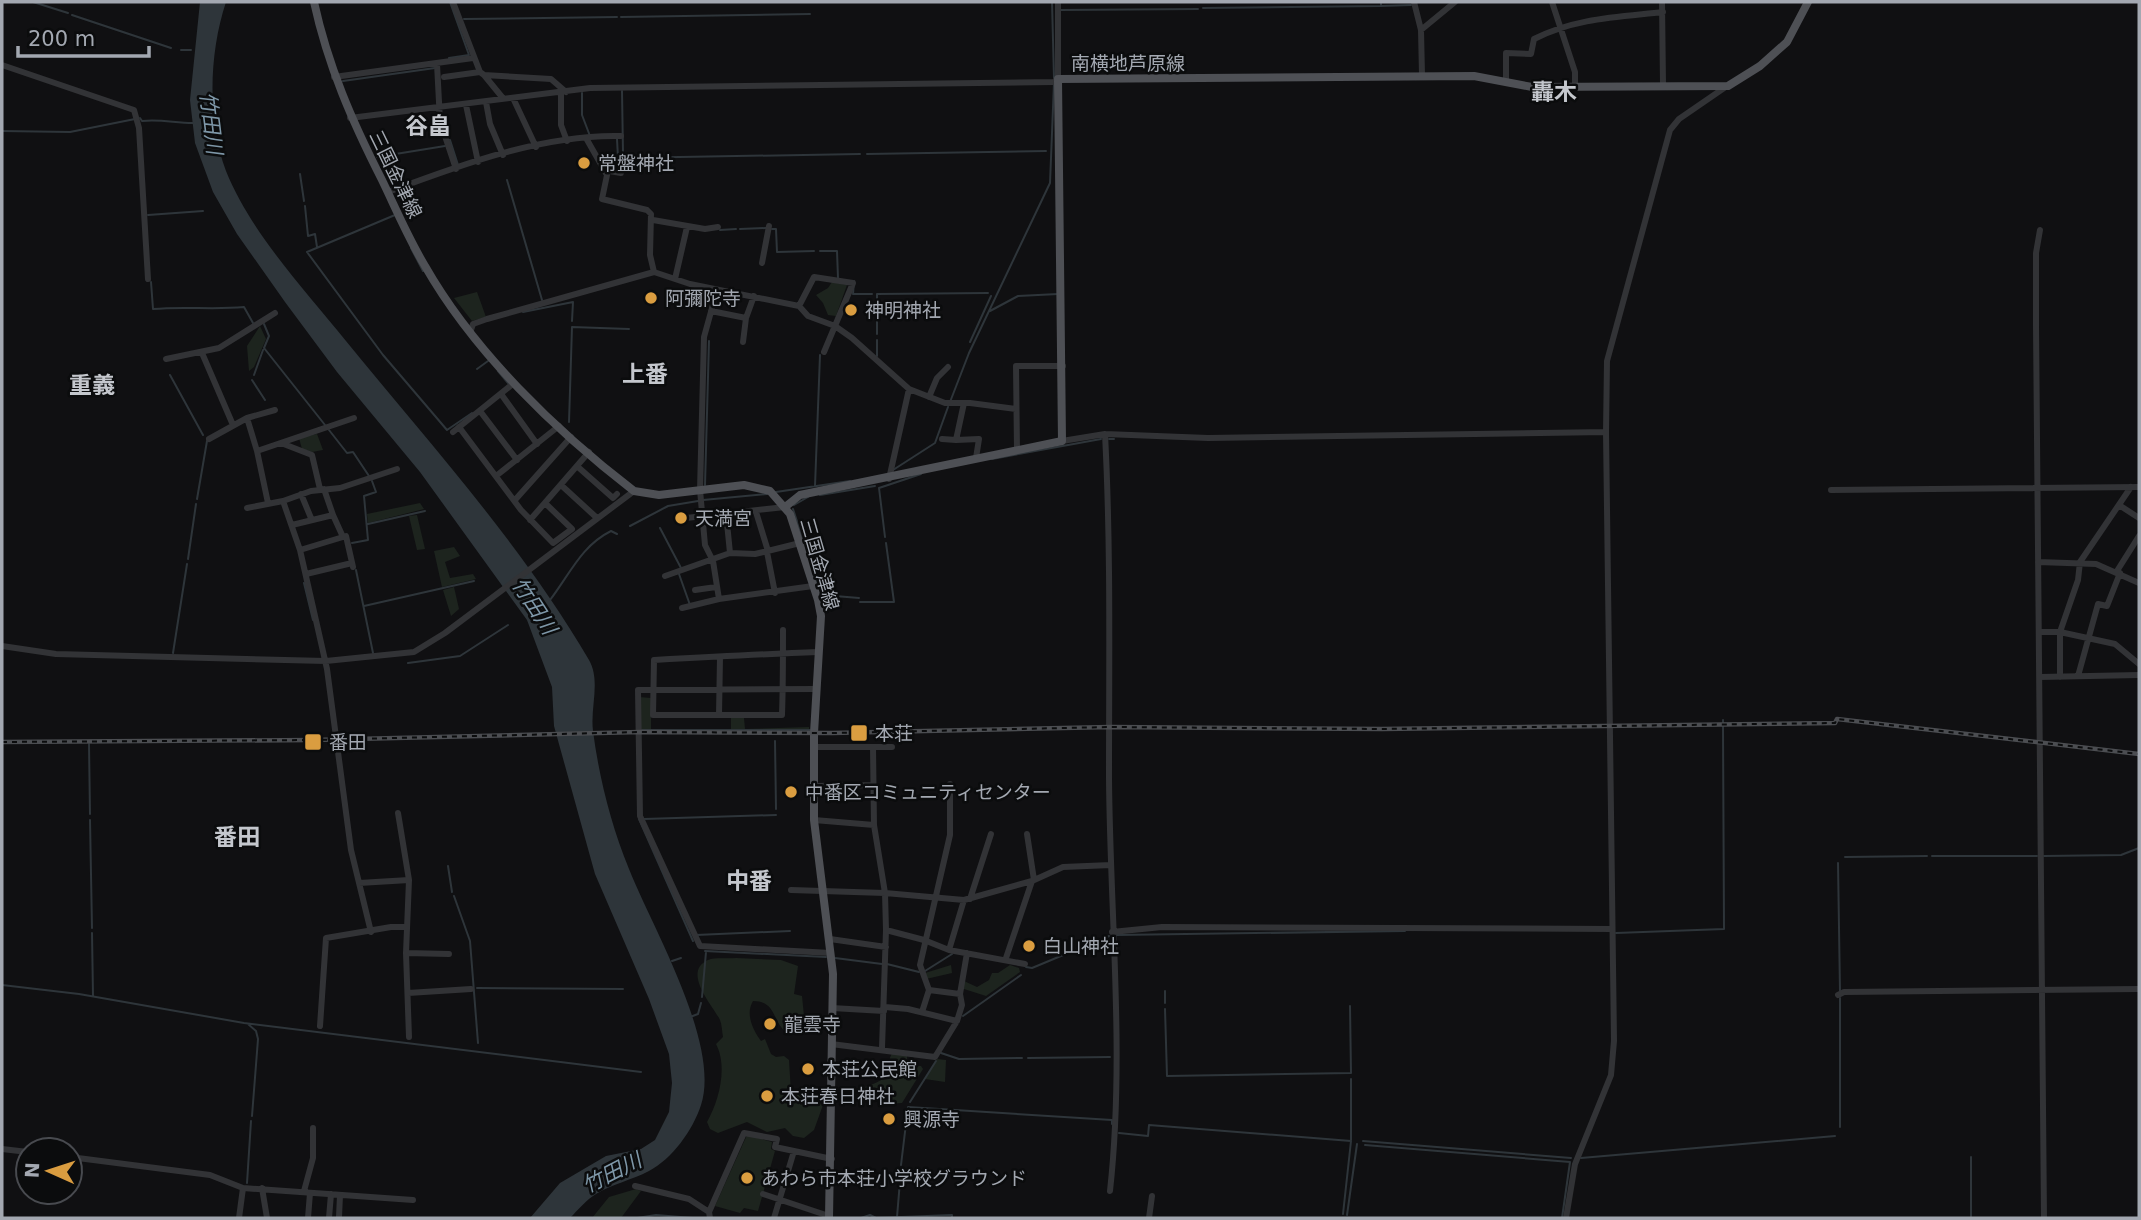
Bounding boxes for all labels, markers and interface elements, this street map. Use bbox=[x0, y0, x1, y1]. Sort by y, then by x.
scale bar bbox=[18, 14, 149, 58]
text: 200 m bbox=[28, 27, 95, 51]
street label: 南横地芦原線 bbox=[1071, 52, 1185, 74]
district label: 轟木 bbox=[1531, 79, 1577, 105]
water label: 竹田川 bbox=[195, 90, 227, 158]
district label: 谷畠 bbox=[405, 113, 451, 139]
street label: 三国金津線 bbox=[365, 126, 427, 222]
place label: 常盤神社 bbox=[598, 152, 674, 174]
marker: 常盤神社 bbox=[576, 155, 592, 171]
place label: 阿彌陀寺 bbox=[665, 287, 741, 309]
marker: 阿彌陀寺 bbox=[643, 290, 659, 306]
place label: 神明神社 bbox=[865, 299, 941, 321]
marker: 神明神社 bbox=[843, 302, 859, 318]
district label: 上番 bbox=[622, 361, 668, 387]
district label: 重義 bbox=[69, 372, 115, 398]
place label: 天満宮 bbox=[695, 507, 752, 529]
marker: 天満宮 bbox=[673, 510, 689, 526]
street label: 三国金津線 bbox=[796, 515, 844, 613]
water label: 竹田川 bbox=[507, 573, 562, 641]
place label: 本荘 bbox=[875, 722, 913, 744]
marker: 本荘 bbox=[849, 723, 869, 743]
place label: 番田 bbox=[329, 731, 367, 753]
marker: 番田 bbox=[303, 732, 323, 752]
place label: 中番区コミュニティセンター bbox=[805, 781, 1051, 803]
marker: 中番区コミュニティセンター bbox=[783, 784, 799, 800]
district label: 番田 bbox=[214, 824, 260, 850]
district label: 中番 bbox=[726, 868, 772, 894]
place label: 白山神社 bbox=[1043, 935, 1119, 957]
marker: 白山神社 bbox=[1021, 938, 1037, 954]
place label: 龍雲寺 bbox=[784, 1013, 841, 1035]
marker: 龍雲寺 bbox=[762, 1016, 778, 1032]
place label: 本荘公民館 bbox=[822, 1058, 917, 1080]
marker: 本荘公民館 bbox=[800, 1061, 816, 1077]
place label: 本荘春日神社 bbox=[781, 1085, 895, 1107]
marker: 本荘春日神社 bbox=[759, 1088, 775, 1104]
place label: 興源寺 bbox=[903, 1108, 960, 1130]
marker: 興源寺 bbox=[881, 1111, 897, 1127]
north arrow bbox=[14, 1136, 84, 1206]
water label: 竹田川 bbox=[578, 1147, 647, 1198]
text: N bbox=[21, 1162, 43, 1179]
place label: あわら市本荘小学校グラウンド bbox=[761, 1167, 1027, 1189]
marker: あわら市本荘小学校グラウンド bbox=[739, 1170, 755, 1186]

